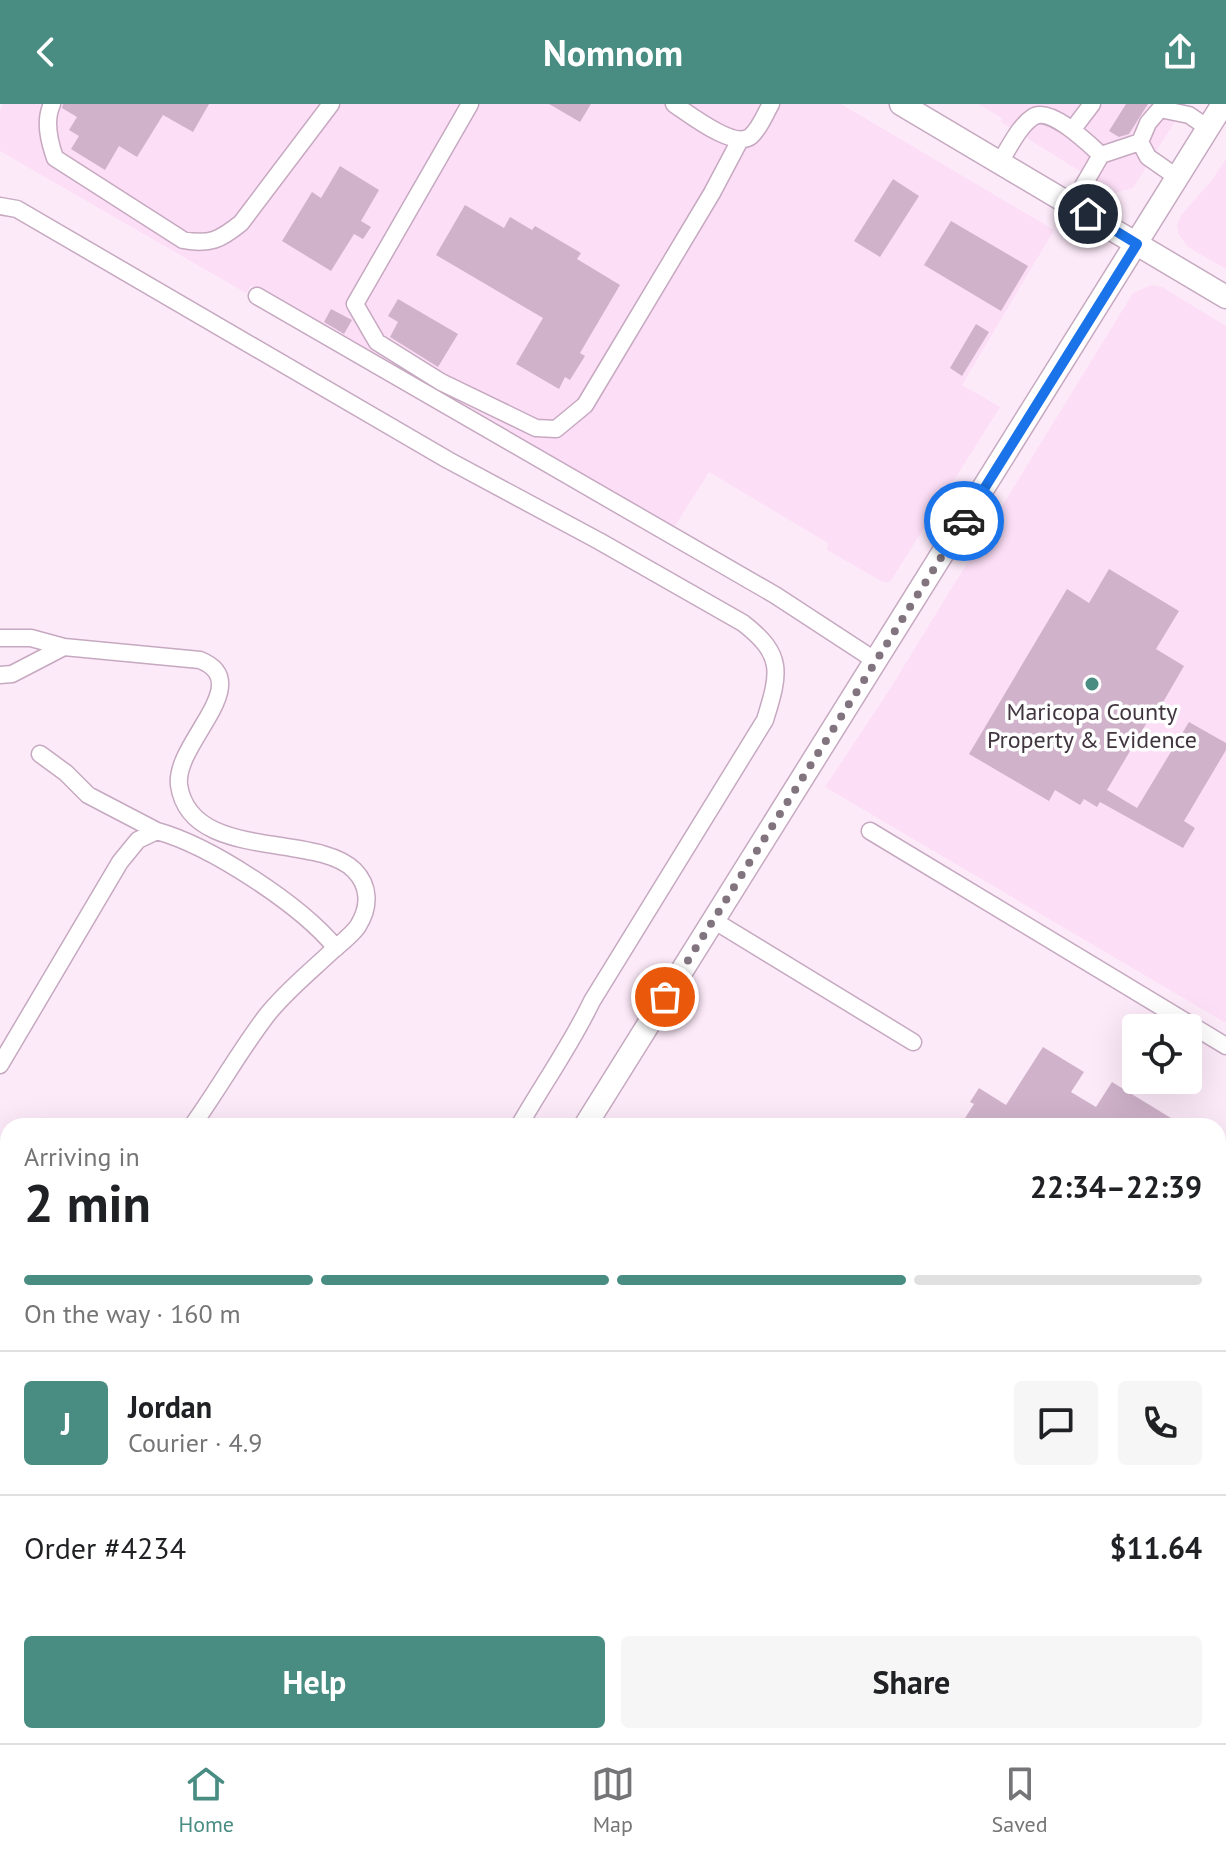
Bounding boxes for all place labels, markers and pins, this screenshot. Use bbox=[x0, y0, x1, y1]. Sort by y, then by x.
pin bbox=[1054, 180, 1122, 248]
marker: Maricopa County Property & Evidence bbox=[1083, 675, 1101, 693]
place label: Maricopa County Property & Evidence bbox=[987, 696, 1197, 755]
pin bbox=[631, 963, 699, 1031]

